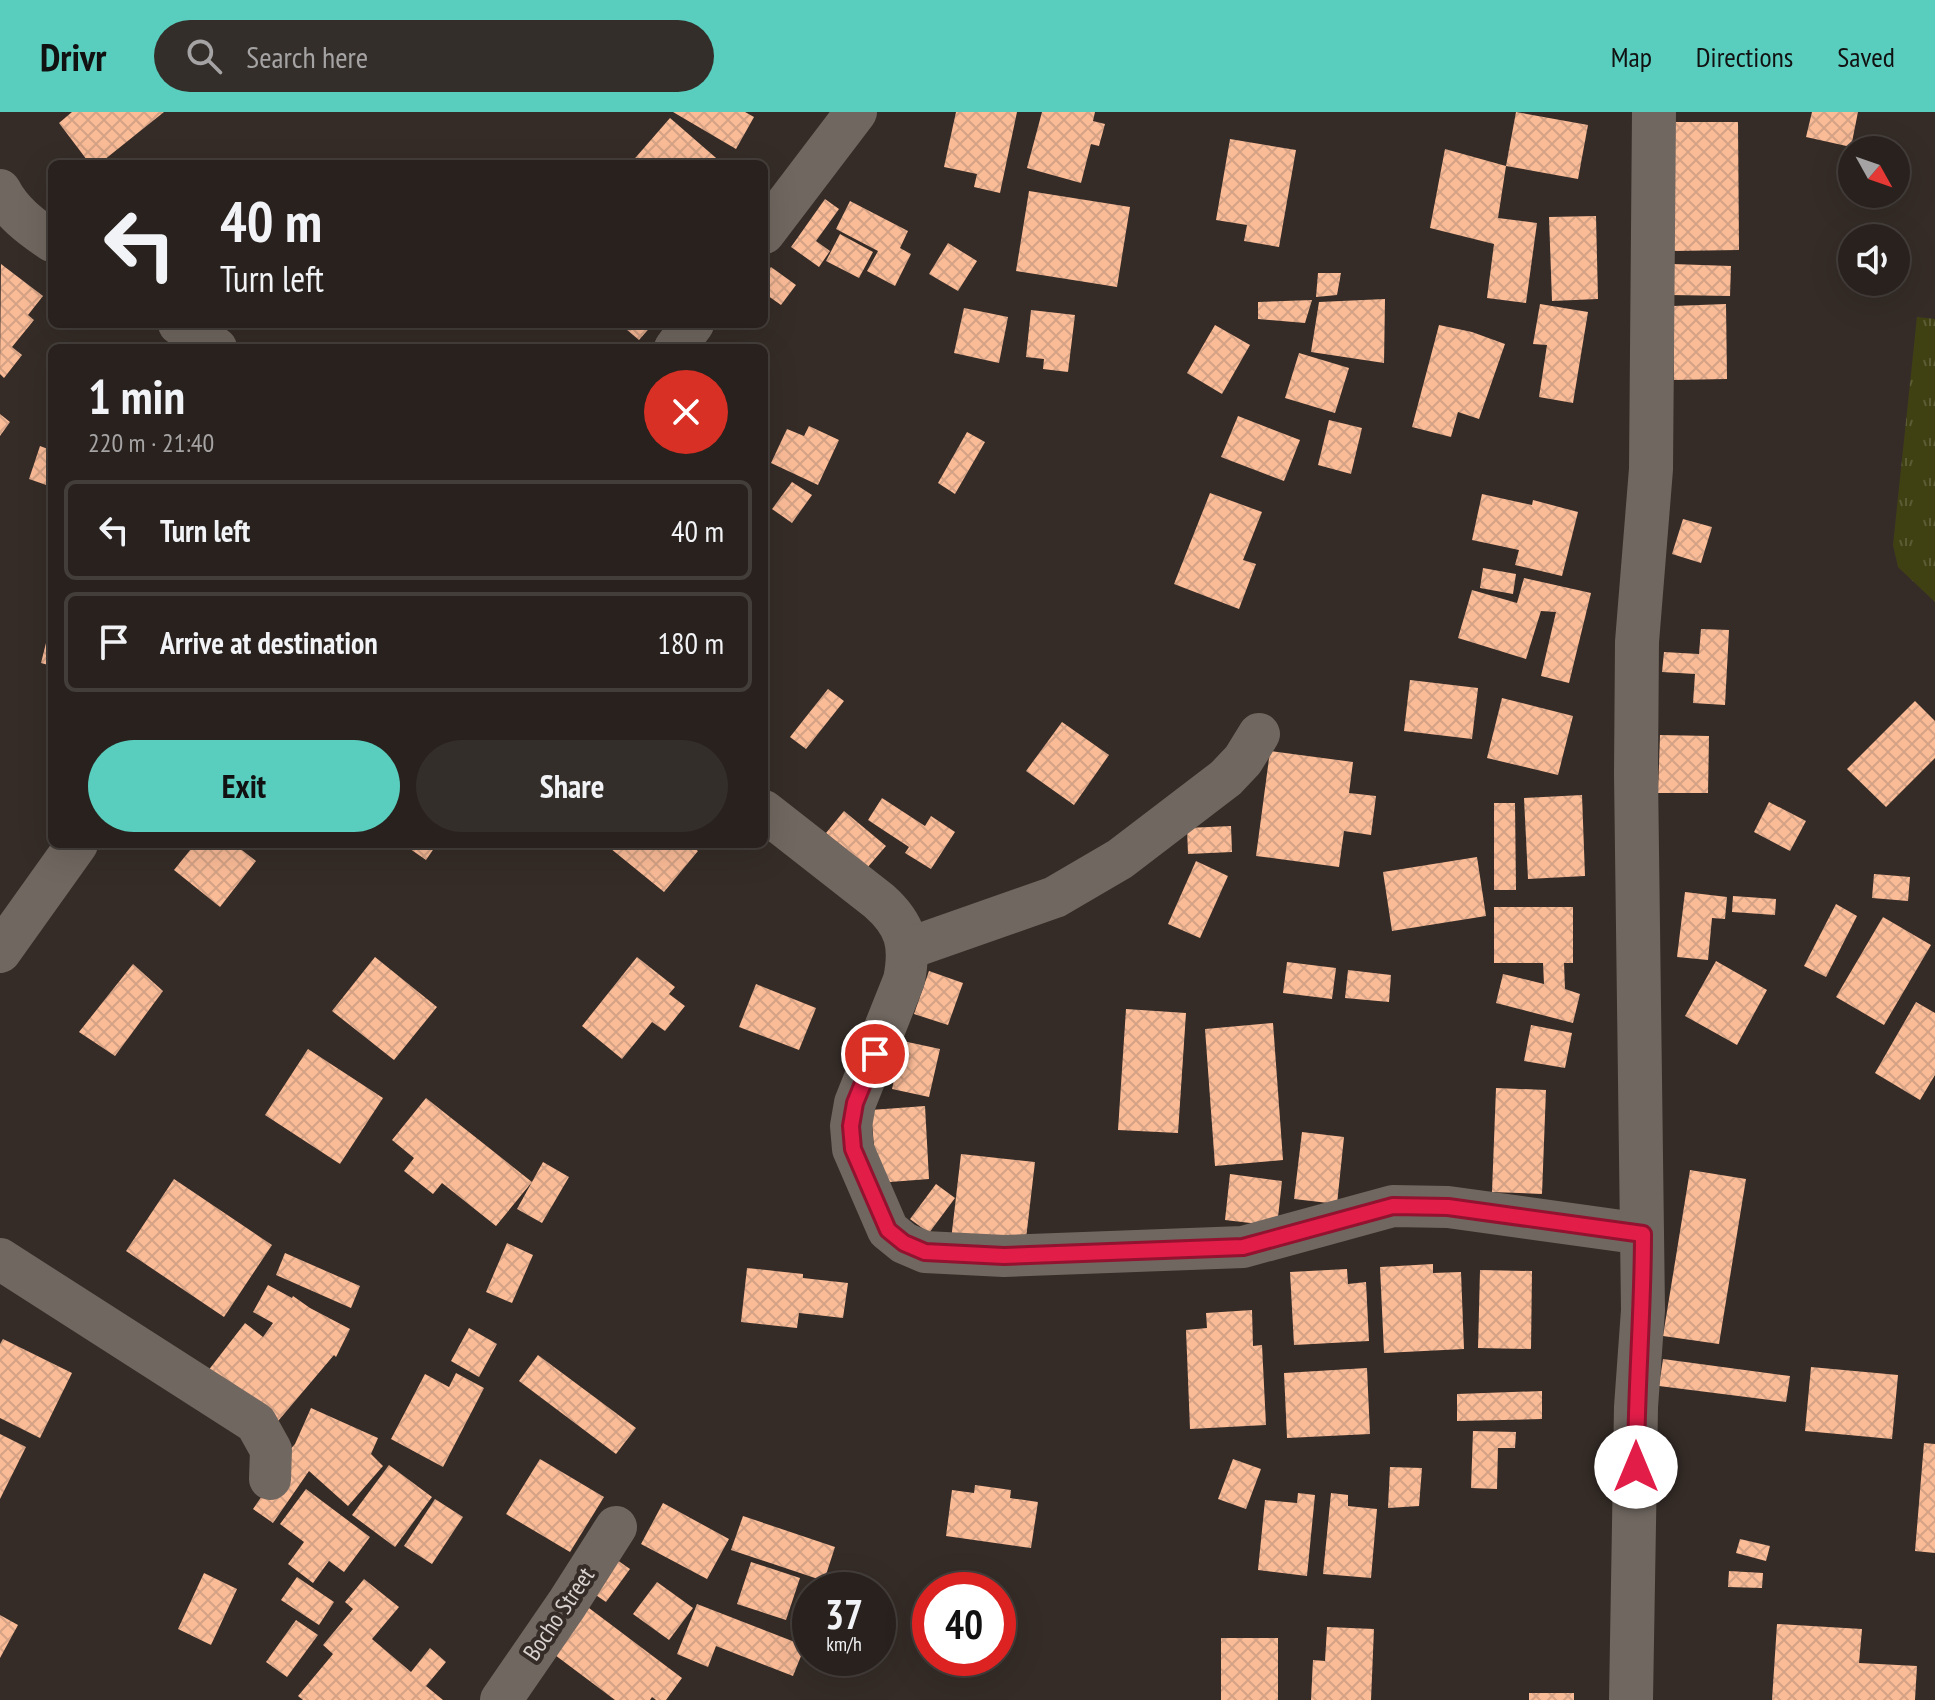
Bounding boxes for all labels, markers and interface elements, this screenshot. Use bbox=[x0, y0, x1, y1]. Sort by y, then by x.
search box bbox=[154, 20, 714, 92]
text: Drivr bbox=[40, 32, 106, 81]
icon: search bbox=[182, 34, 226, 78]
text: Search here bbox=[246, 37, 368, 76]
text: Map bbox=[1611, 38, 1652, 75]
text: Directions bbox=[1696, 38, 1793, 75]
text: Saved bbox=[1837, 38, 1895, 75]
north arrow bbox=[1838, 136, 1910, 208]
map controls bbox=[1838, 136, 1910, 296]
text: 40 m bbox=[220, 185, 322, 257]
icon: left bbox=[88, 192, 192, 296]
button: sound bbox=[1838, 224, 1910, 296]
text: Turn left bbox=[220, 255, 324, 302]
text: 1 min bbox=[88, 365, 185, 427]
button: close bbox=[644, 370, 728, 454]
text: 220 m · 21:40 bbox=[88, 426, 214, 459]
icon: left bbox=[92, 508, 136, 552]
text: Turn left bbox=[160, 511, 250, 550]
text: 40 m bbox=[671, 511, 724, 550]
icon: arrive bbox=[92, 620, 136, 664]
text: Arrive at destination bbox=[160, 623, 378, 662]
text: 180 m bbox=[658, 623, 724, 662]
button: Exit bbox=[88, 740, 400, 832]
button: Share bbox=[416, 740, 728, 832]
pin bbox=[841, 1020, 909, 1088]
icon: arrive bbox=[853, 1032, 897, 1076]
position arrow bbox=[1594, 1425, 1678, 1509]
street label: Bocho Street bbox=[516, 1561, 601, 1666]
speed limit sign: 40 bbox=[912, 1572, 1016, 1676]
text: 37 bbox=[825, 1588, 863, 1640]
text: km/h bbox=[826, 1631, 862, 1657]

